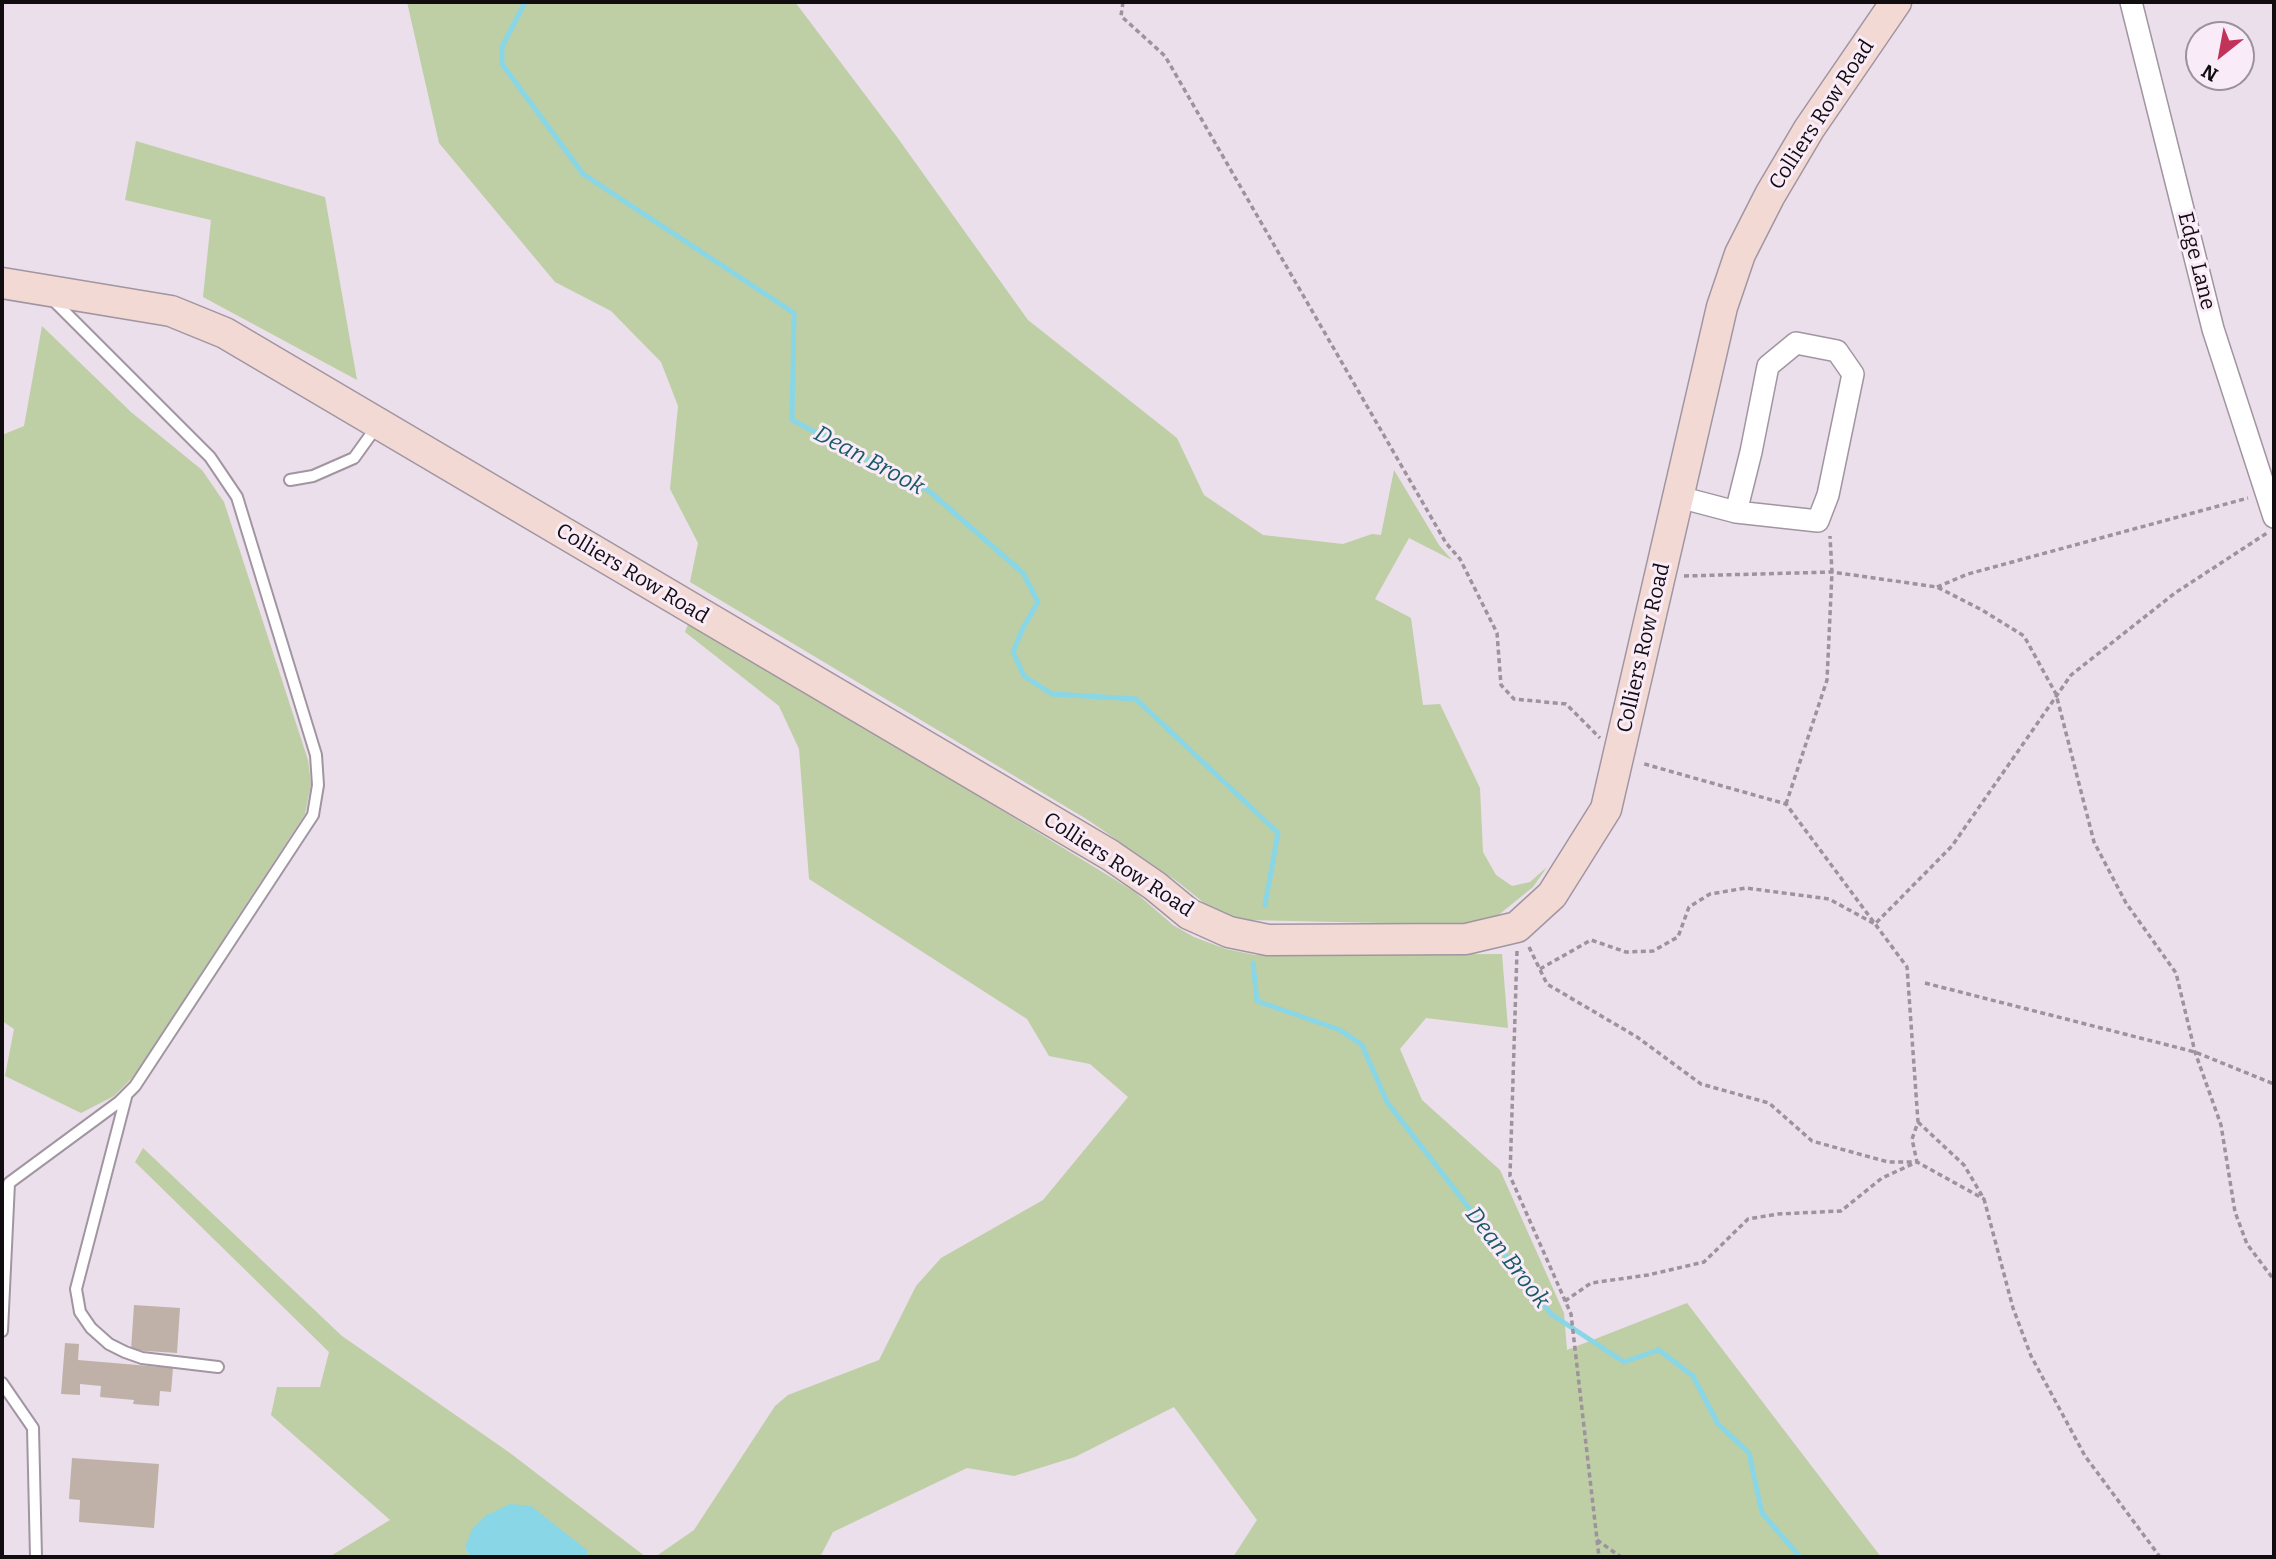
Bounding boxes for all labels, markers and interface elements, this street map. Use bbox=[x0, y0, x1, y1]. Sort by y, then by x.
north arrow bbox=[2185, 21, 2255, 91]
street label: Colliers Row Road bbox=[1764, 35, 1880, 195]
text: N bbox=[2198, 59, 2222, 86]
street label: Edge Lane bbox=[2172, 209, 2220, 313]
water label: Dean Brook bbox=[809, 420, 929, 502]
street label: Colliers Row Road bbox=[551, 519, 713, 629]
street label: Colliers Row Road bbox=[1612, 561, 1676, 735]
street label: Colliers Row Road bbox=[1038, 807, 1198, 923]
water label: Dean Brook bbox=[1459, 1202, 1555, 1314]

